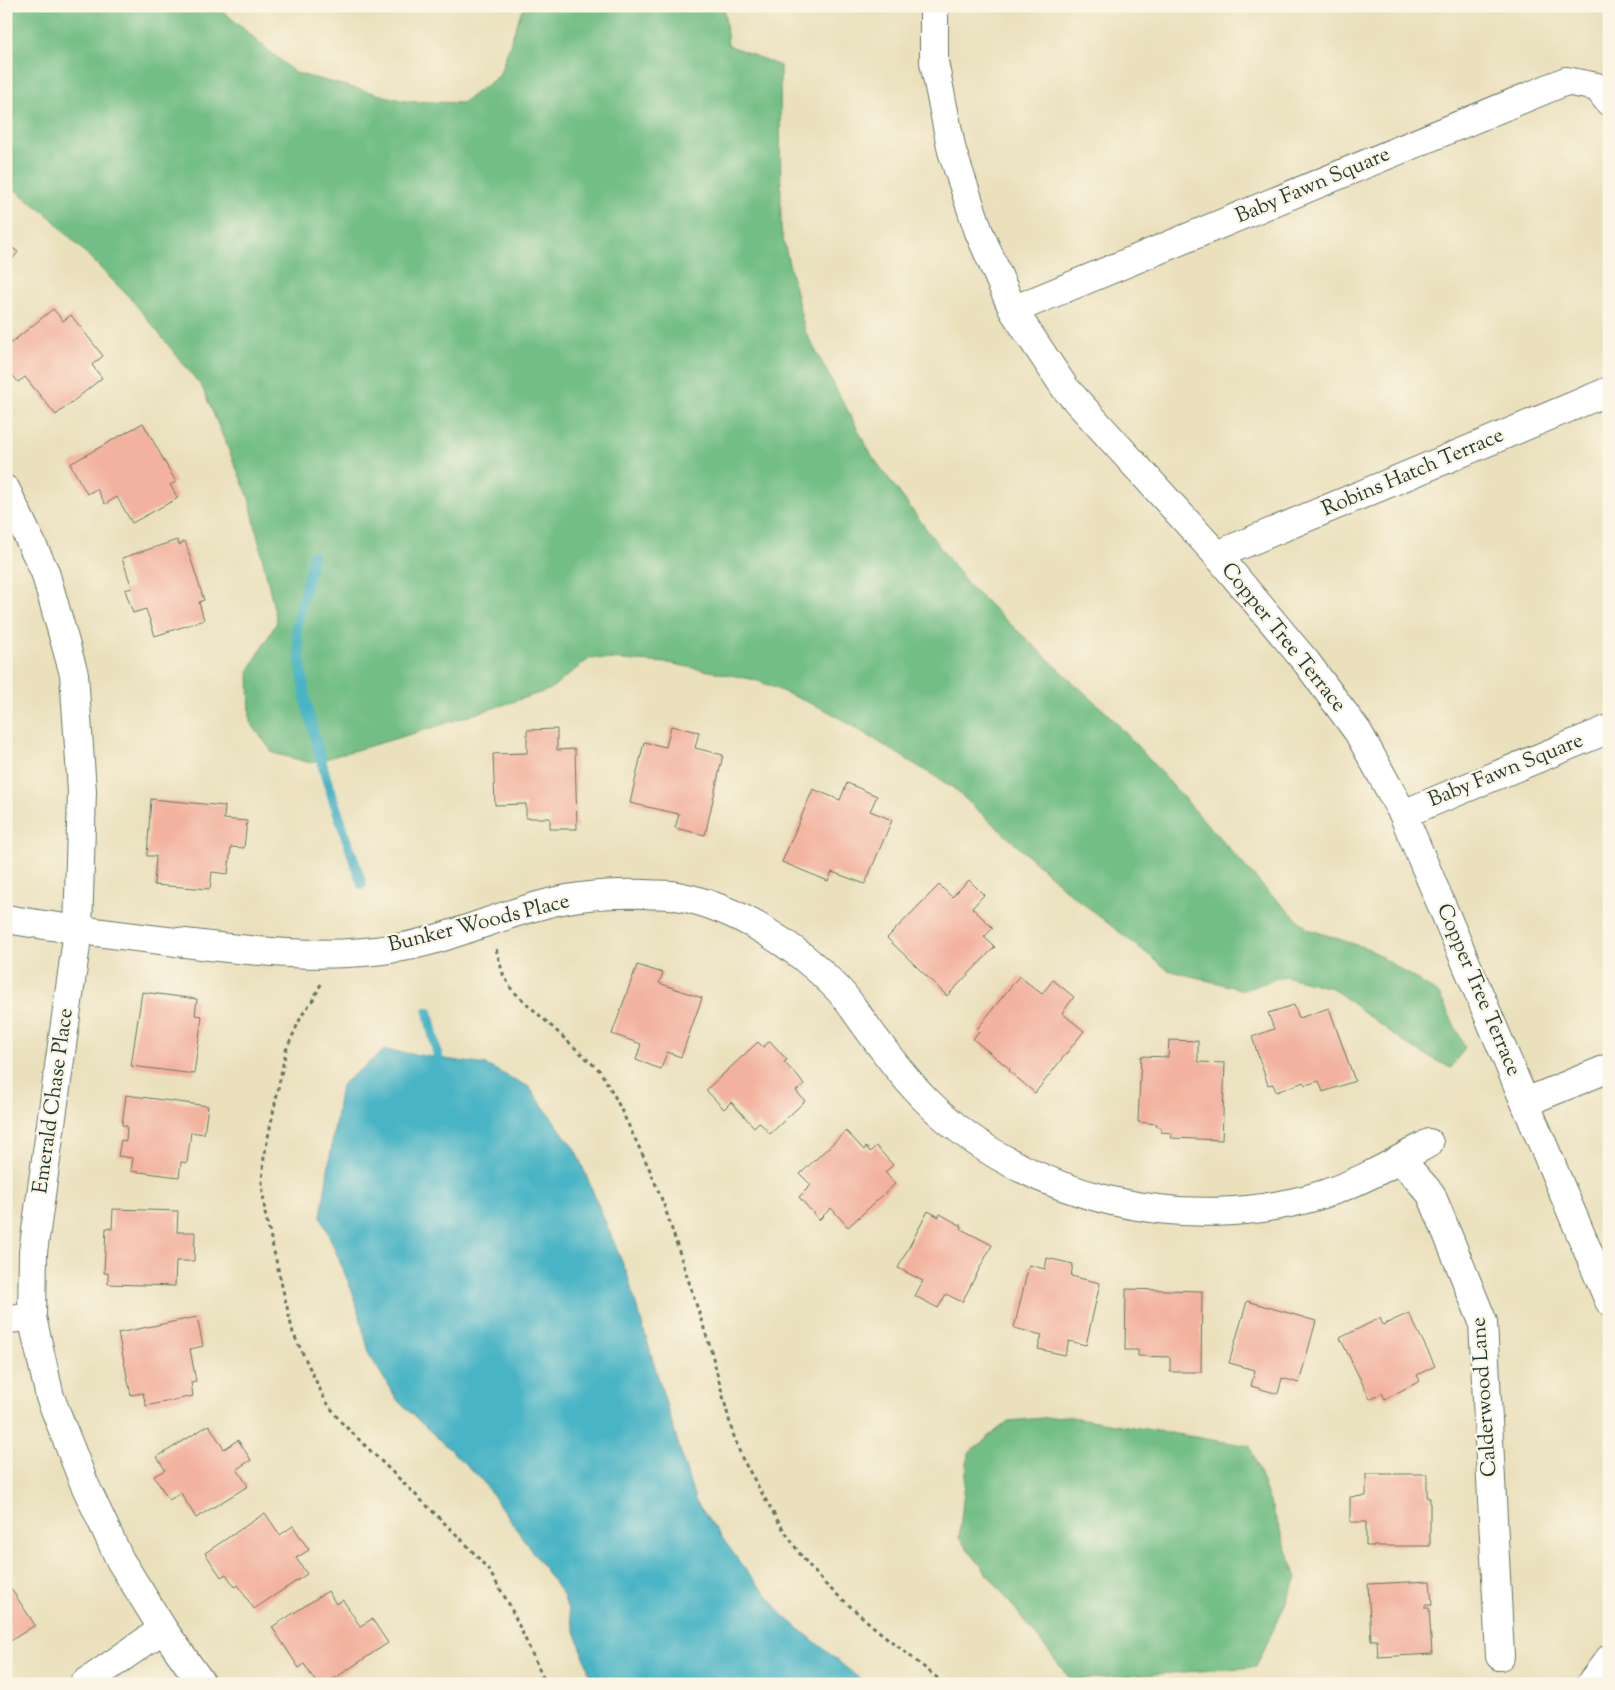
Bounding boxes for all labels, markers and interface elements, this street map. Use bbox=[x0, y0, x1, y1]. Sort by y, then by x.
street label: Baby Fawn Square bbox=[1231, 140, 1395, 232]
street label: Robins Hatch Terrace bbox=[1317, 421, 1509, 525]
street label: Copper Tree Terrace bbox=[1213, 557, 1353, 719]
street label: Baby Fawn Square bbox=[1424, 726, 1588, 816]
street label: Bunker Woods Place bbox=[385, 887, 573, 961]
street label: Copper Tree Terrace bbox=[1428, 899, 1528, 1081]
street label: Emerald Chase Place bbox=[26, 1006, 82, 1196]
street label: Calderwood Lane bbox=[1464, 1316, 1506, 1478]

